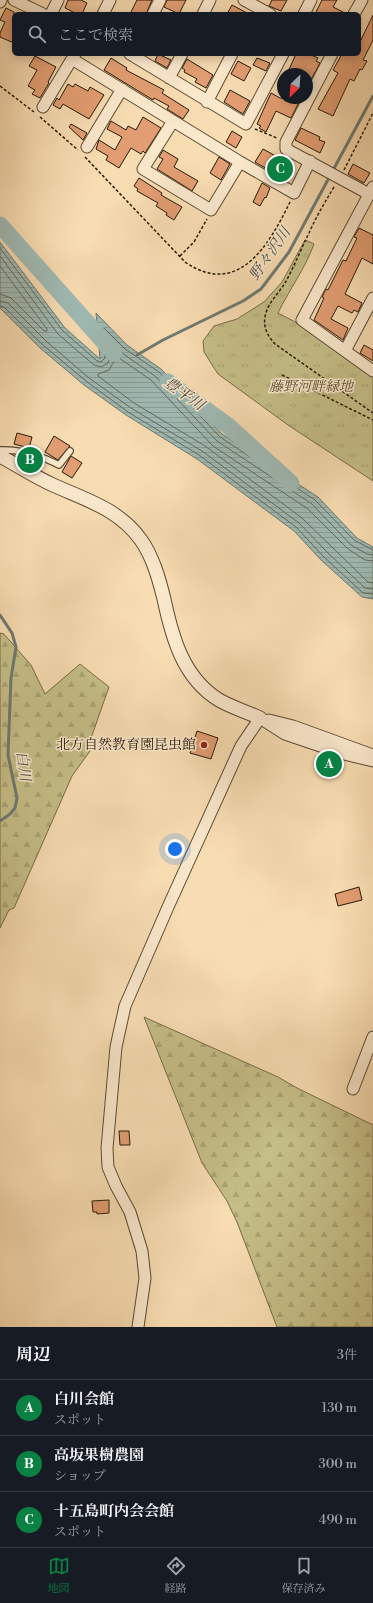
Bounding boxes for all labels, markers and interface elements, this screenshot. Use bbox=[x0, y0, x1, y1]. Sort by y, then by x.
search box bbox=[12, 12, 361, 56]
icon: search bbox=[26, 23, 48, 45]
text: ここで検索 bbox=[58, 26, 133, 45]
north arrow bbox=[277, 68, 313, 104]
pin: C bbox=[267, 154, 293, 184]
water label: 野々沢川 bbox=[245, 222, 296, 284]
water label: 豊平川 bbox=[160, 373, 210, 416]
park label: 藤野河畔緑地 bbox=[269, 378, 355, 396]
pin: B bbox=[17, 445, 43, 475]
place label: 北方自然教育園昆虫館 bbox=[56, 736, 196, 754]
marker: 北方自然教育園昆虫館 bbox=[199, 740, 209, 750]
pin: A bbox=[316, 749, 342, 779]
water label: 白川 bbox=[12, 750, 35, 784]
your location bbox=[165, 839, 185, 859]
text: 周辺 bbox=[16, 1344, 50, 1366]
text: 3件 bbox=[337, 1347, 357, 1363]
text: 白川会館 bbox=[54, 1390, 114, 1409]
text: A bbox=[24, 1400, 34, 1416]
text: 130 m bbox=[322, 1400, 357, 1416]
text: スポット bbox=[54, 1412, 106, 1428]
text: 高坂果樹農園 bbox=[54, 1446, 144, 1465]
text: B bbox=[24, 1456, 34, 1472]
text: 300 m bbox=[319, 1456, 357, 1472]
text: ショップ bbox=[54, 1468, 106, 1484]
text: 十五島町内会会館 bbox=[54, 1502, 174, 1521]
text: C bbox=[24, 1512, 34, 1528]
text: 490 m bbox=[319, 1512, 357, 1528]
text: スポット bbox=[54, 1524, 106, 1540]
tab: 地図 bbox=[48, 1555, 70, 1596]
tab: 経路 bbox=[165, 1555, 187, 1596]
tab: 保存済み bbox=[282, 1555, 326, 1596]

